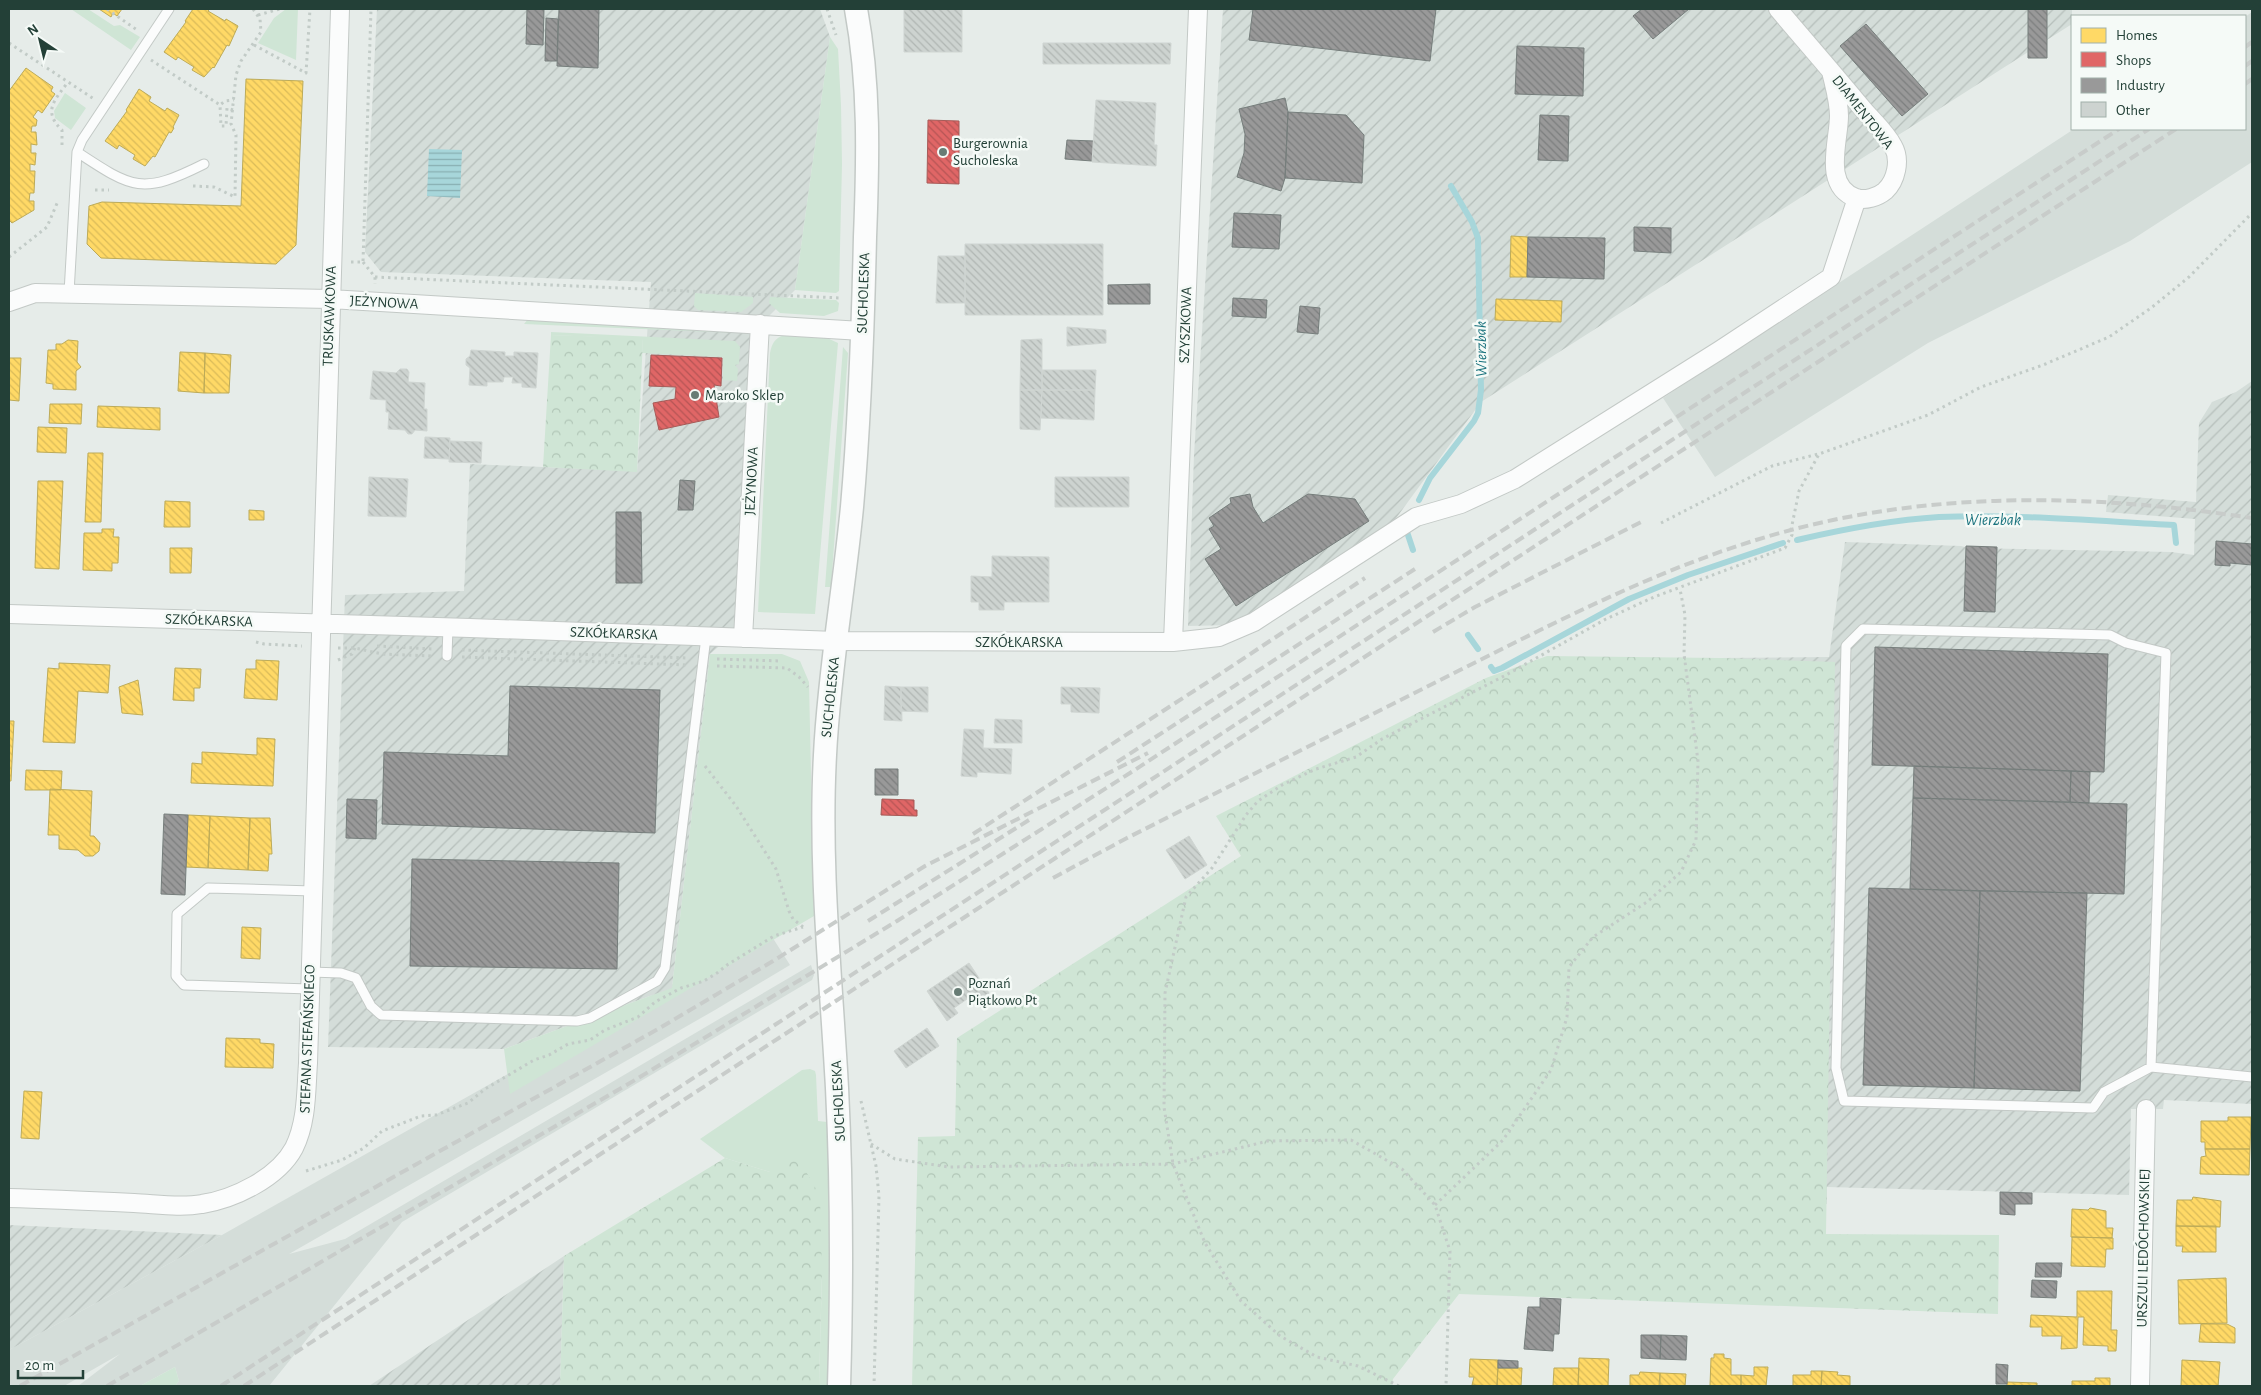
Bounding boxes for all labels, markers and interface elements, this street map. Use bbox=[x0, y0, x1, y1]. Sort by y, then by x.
north arrow bbox=[15, 15, 65, 65]
legend bbox=[2071, 15, 2246, 130]
text: N bbox=[25, 22, 41, 39]
text: Homes bbox=[2116, 28, 2158, 43]
text: Shops bbox=[2116, 53, 2151, 68]
street label: DIAMENTOWA bbox=[1829, 73, 1896, 152]
text: Industry bbox=[2116, 78, 2165, 93]
text: Other bbox=[2116, 103, 2150, 118]
place label: Burgerownia Sucholeska bbox=[953, 136, 1028, 168]
marker: Burgerownia Sucholeska bbox=[937, 146, 949, 158]
street label: SUCHOLESKA bbox=[855, 252, 872, 334]
street label: TRUSKAWKOWA bbox=[320, 265, 339, 367]
street label: SZYSZKOWA bbox=[1177, 286, 1194, 364]
street label: JEŻYNOWA bbox=[349, 291, 419, 312]
water label: Wierzbak bbox=[1473, 321, 1489, 377]
place label: Maroko Sklep bbox=[705, 388, 784, 403]
marker: Maroko Sklep bbox=[689, 389, 701, 401]
street label: JEŻYNOWA bbox=[740, 446, 761, 516]
water label: Wierzbak bbox=[1965, 512, 2021, 528]
street label: SZKÓŁKARSKA bbox=[165, 609, 254, 630]
street label: SZKÓŁKARSKA bbox=[570, 622, 659, 643]
street label: SZKÓŁKARSKA bbox=[975, 633, 1063, 650]
street label: SUCHOLESKA bbox=[819, 656, 842, 738]
street label: STEFANA STEFAŃSKIEGO bbox=[295, 964, 318, 1114]
place label: Poznań Piątkowo Pt bbox=[968, 976, 1037, 1008]
marker: Poznań Piątkowo Pt bbox=[952, 986, 964, 998]
street label: SUCHOLESKA bbox=[829, 1060, 848, 1142]
street label: URSZULI LEDÓCHOWSKIEJ bbox=[2133, 1168, 2152, 1328]
scale bar bbox=[18, 1348, 82, 1380]
text: 20 m bbox=[25, 1358, 54, 1373]

